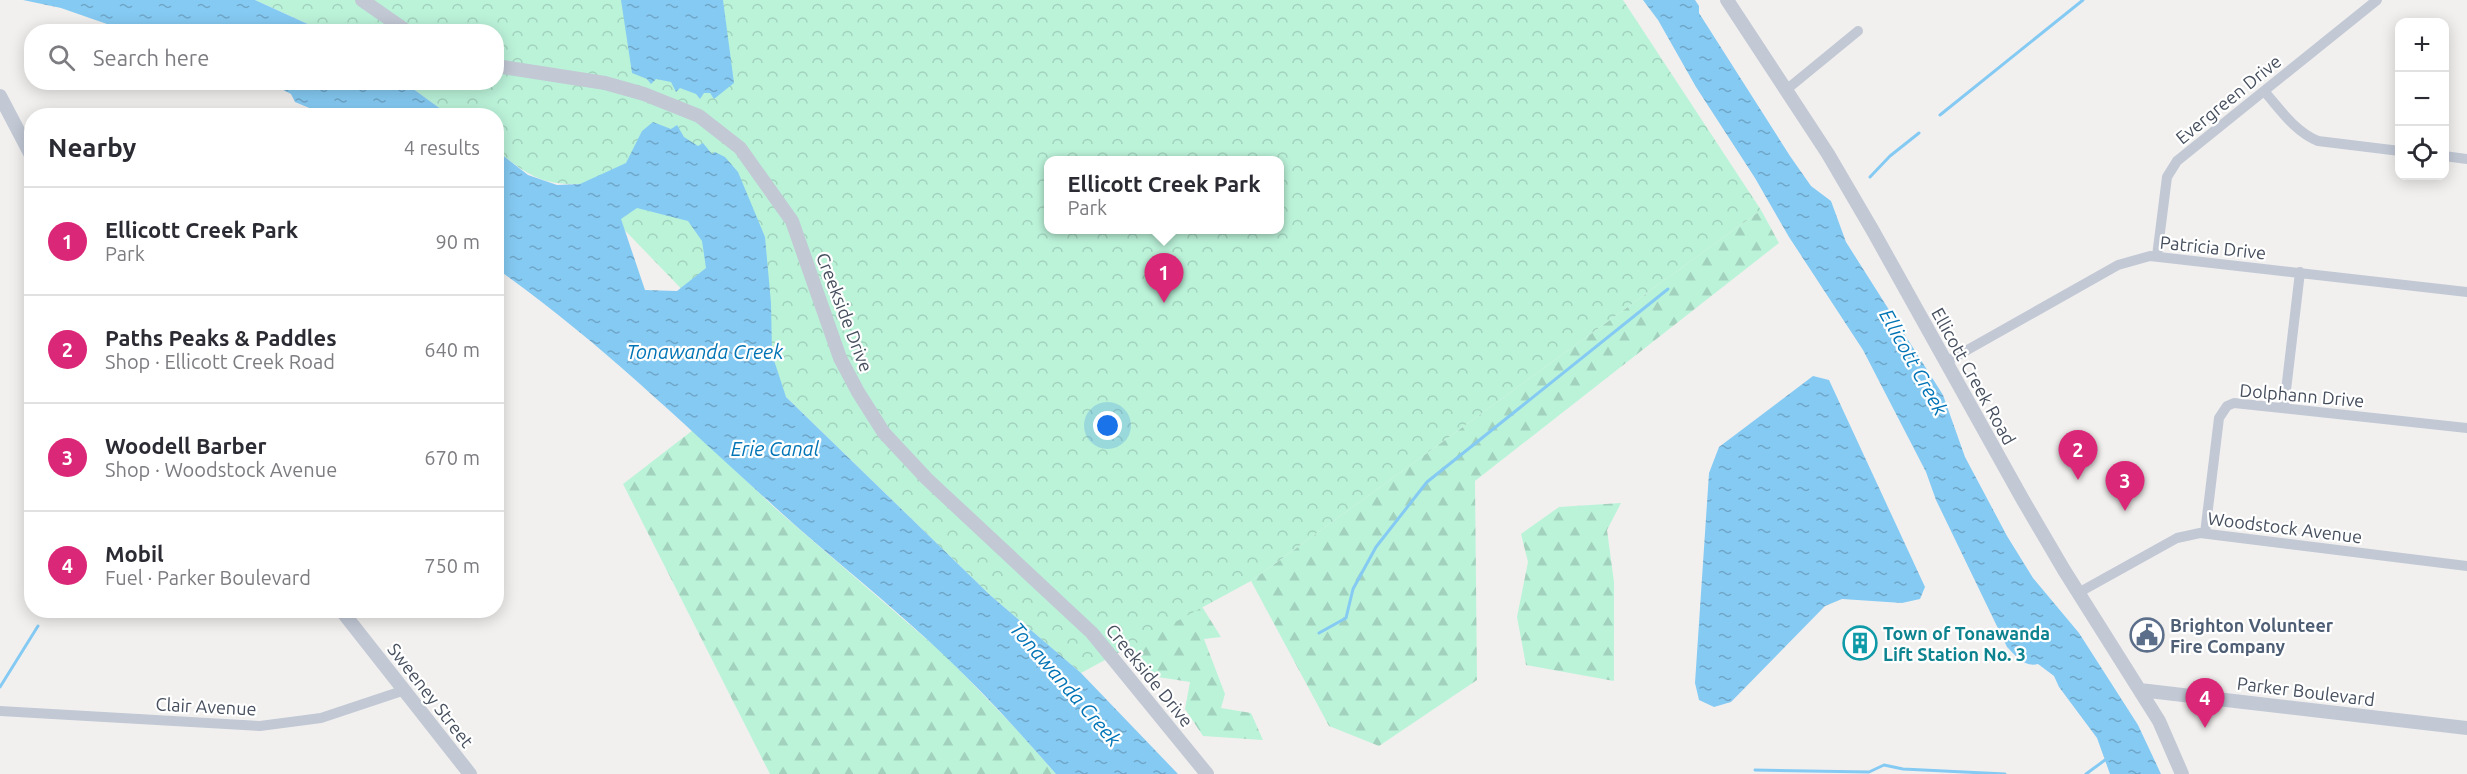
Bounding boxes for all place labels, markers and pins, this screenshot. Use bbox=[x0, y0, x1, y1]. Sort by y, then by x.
pin: 1 bbox=[1144, 254, 1184, 303]
pin: 2 bbox=[2058, 430, 2098, 480]
pin: 3 bbox=[2106, 462, 2144, 511]
place label: Brighton Volunteer Fire Company bbox=[2170, 615, 2334, 656]
public building icon: Brighton Volunteer Fire Company bbox=[2129, 617, 2165, 653]
place label: Town of Tonawanda Lift Station No. 3 bbox=[1883, 623, 2050, 664]
building icon: Town of Tonawanda Lift Station No. 3 bbox=[1842, 625, 1878, 661]
pin: 4 bbox=[2186, 678, 2224, 728]

